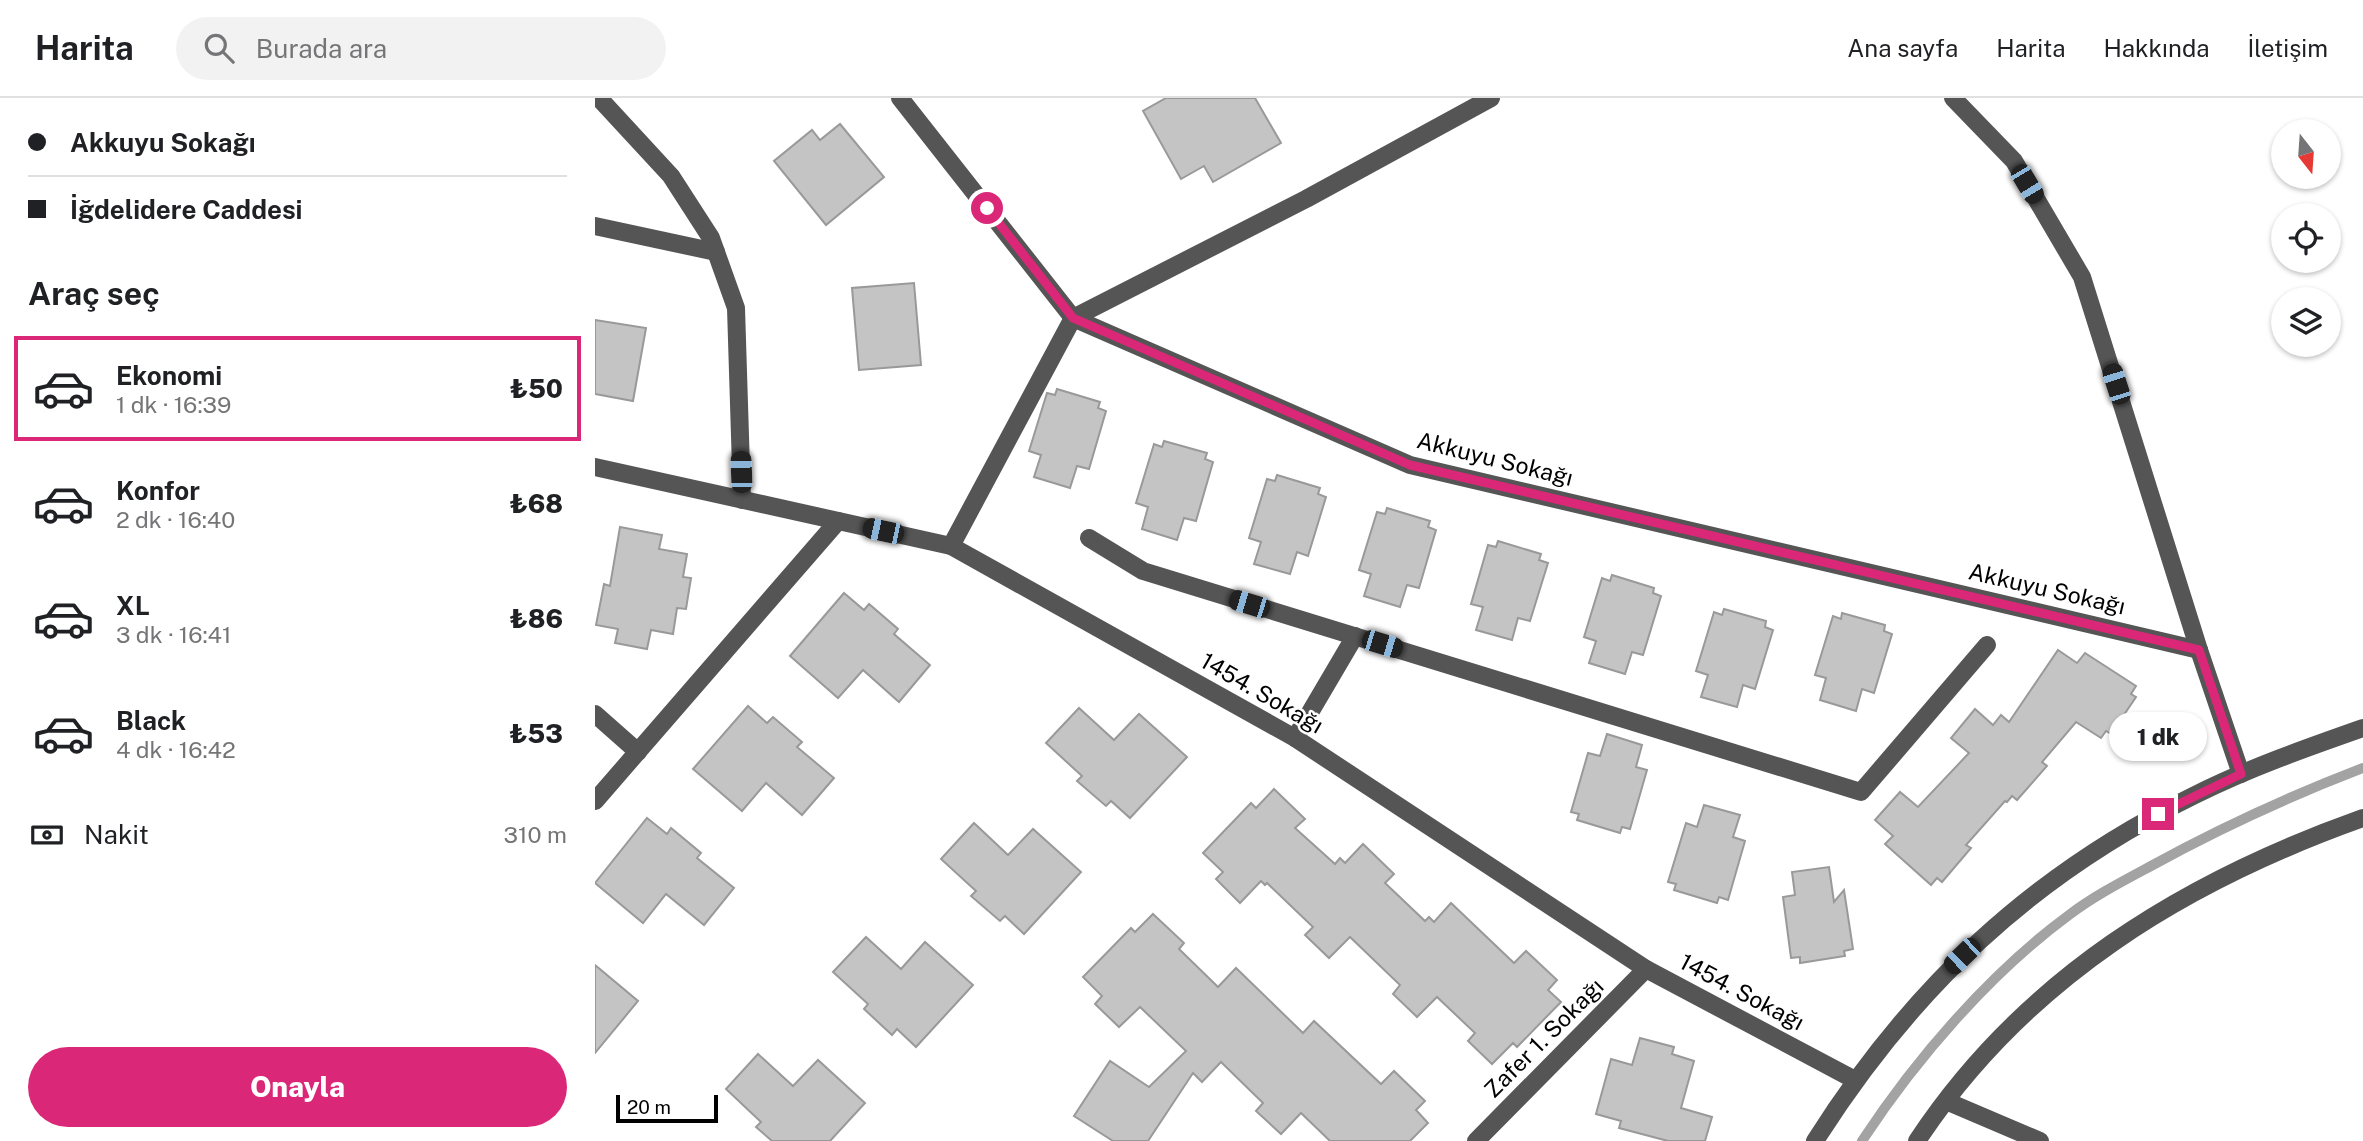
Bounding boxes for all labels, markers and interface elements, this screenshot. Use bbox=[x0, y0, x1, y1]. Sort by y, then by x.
search box bbox=[176, 17, 666, 80]
text: Harita bbox=[35, 29, 134, 67]
icon: search bbox=[200, 29, 238, 67]
text: Burada ara bbox=[256, 33, 387, 64]
text: Ana sayfa bbox=[1847, 34, 1958, 62]
text: Harita bbox=[1996, 34, 2066, 62]
text: Hakkında bbox=[2104, 34, 2209, 62]
text: İletişim bbox=[2247, 34, 2328, 62]
north arrow bbox=[2271, 119, 2341, 189]
map controls bbox=[2271, 119, 2341, 357]
text: Akkuyu Sokağı bbox=[70, 127, 256, 158]
car bbox=[2008, 161, 2047, 207]
route start bbox=[971, 192, 1003, 224]
text: İğdelidere Caddesi bbox=[70, 194, 303, 225]
button: locate bbox=[2271, 203, 2341, 273]
text: Araç seç bbox=[28, 275, 160, 312]
button: layers bbox=[2271, 287, 2341, 357]
icon: car bbox=[32, 357, 95, 420]
text: Ekonomi bbox=[116, 360, 222, 391]
car bbox=[2100, 361, 2133, 407]
text: ₺50 bbox=[510, 373, 563, 404]
text: 1 dk · 16:39 bbox=[116, 391, 231, 418]
street label: Akkuyu Sokağı bbox=[1414, 426, 1576, 491]
car bbox=[730, 451, 753, 493]
icon: car bbox=[32, 472, 95, 535]
text: Konfor bbox=[116, 475, 200, 506]
text: ₺68 bbox=[510, 488, 563, 519]
text: 2 dk · 16:40 bbox=[116, 506, 235, 533]
car bbox=[861, 516, 906, 546]
street label: Akkuyu Sokağı bbox=[1966, 557, 2128, 620]
icon: car bbox=[32, 587, 95, 650]
car bbox=[1226, 588, 1273, 620]
text: XL bbox=[116, 590, 150, 621]
text: ₺86 bbox=[510, 603, 563, 634]
text: 3 dk · 16:41 bbox=[116, 621, 231, 648]
car bbox=[1359, 628, 1406, 660]
street label: 1454. Sokağı bbox=[1196, 647, 1328, 739]
icon: car bbox=[32, 702, 95, 765]
text: Black bbox=[116, 705, 186, 736]
callout: 1 dk bbox=[2109, 712, 2207, 762]
text: ₺53 bbox=[509, 718, 563, 749]
text: 1 dk bbox=[2137, 723, 2179, 750]
text: 4 dk · 16:42 bbox=[116, 736, 236, 763]
route end bbox=[2142, 798, 2174, 830]
icon: cash bbox=[28, 816, 66, 854]
text: Nakit bbox=[84, 819, 149, 850]
text: 310 m bbox=[504, 821, 567, 848]
car bbox=[1940, 934, 1985, 978]
street label: 1454. Sokağı bbox=[1675, 947, 1809, 1036]
street label: Zafer 1. Sokağı bbox=[1478, 972, 1609, 1103]
button: Onayla bbox=[28, 1047, 567, 1127]
scale bar bbox=[616, 1092, 717, 1124]
text: 20 m bbox=[627, 1096, 671, 1118]

